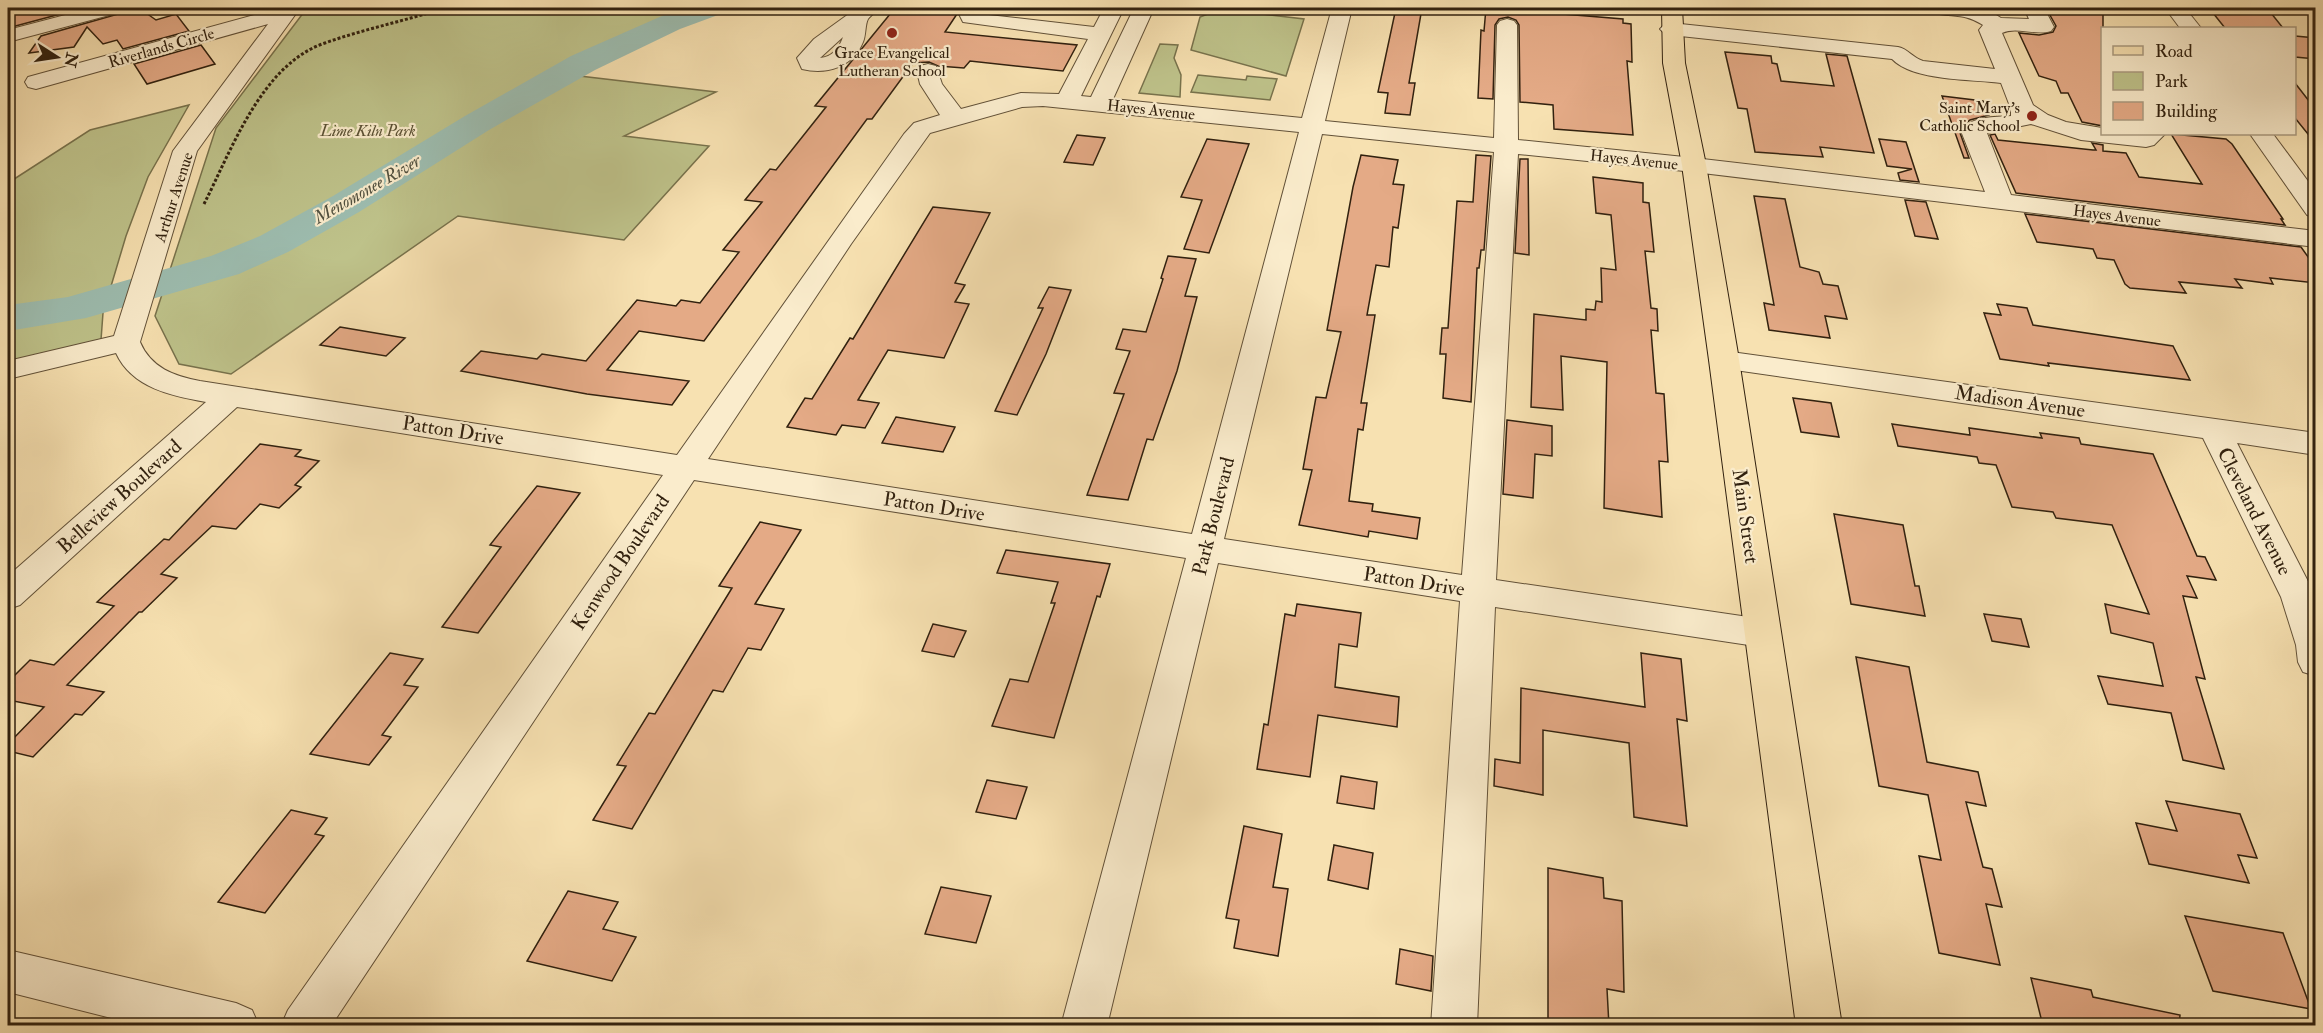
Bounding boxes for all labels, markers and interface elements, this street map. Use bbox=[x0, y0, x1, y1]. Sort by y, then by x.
street label: Riverlands Circle bbox=[106, 23, 217, 73]
marker: Grace Evangelical Lutheran School bbox=[885, 26, 899, 40]
north arrow bbox=[27, 27, 87, 87]
legend bbox=[2101, 27, 2296, 135]
text: Road bbox=[2155, 40, 2193, 63]
place label: Grace Evangelical Lutheran School bbox=[834, 43, 950, 81]
text: N bbox=[59, 50, 82, 70]
text: Park bbox=[2155, 70, 2188, 93]
street label: Hayes Avenue bbox=[1106, 95, 1196, 125]
place label: Saint Mary's Catholic School bbox=[1919, 98, 2020, 136]
text: Building bbox=[2155, 100, 2218, 123]
marker: Saint Mary's Catholic School bbox=[2025, 109, 2039, 123]
park label: Lime Kiln Park bbox=[319, 121, 416, 141]
street label: Hayes Avenue bbox=[1589, 145, 1679, 175]
street label: Arthur Avenue bbox=[150, 149, 198, 246]
water label: Menomonee River bbox=[309, 149, 426, 230]
street label: Hayes Avenue bbox=[2072, 201, 2162, 231]
street label: Madison Avenue bbox=[1953, 380, 2087, 423]
street label: Patton Drive bbox=[400, 410, 505, 451]
street label: Belleview Boulevard bbox=[52, 434, 187, 559]
street label: Cleveland Avenue bbox=[2212, 443, 2298, 579]
street label: Park Boulevard bbox=[1187, 454, 1240, 578]
street label: Main Street bbox=[1726, 467, 1765, 566]
street label: Patton Drive bbox=[881, 486, 986, 527]
street label: Kenwood Boulevard bbox=[566, 490, 675, 635]
street label: Patton Drive bbox=[1361, 561, 1466, 602]

